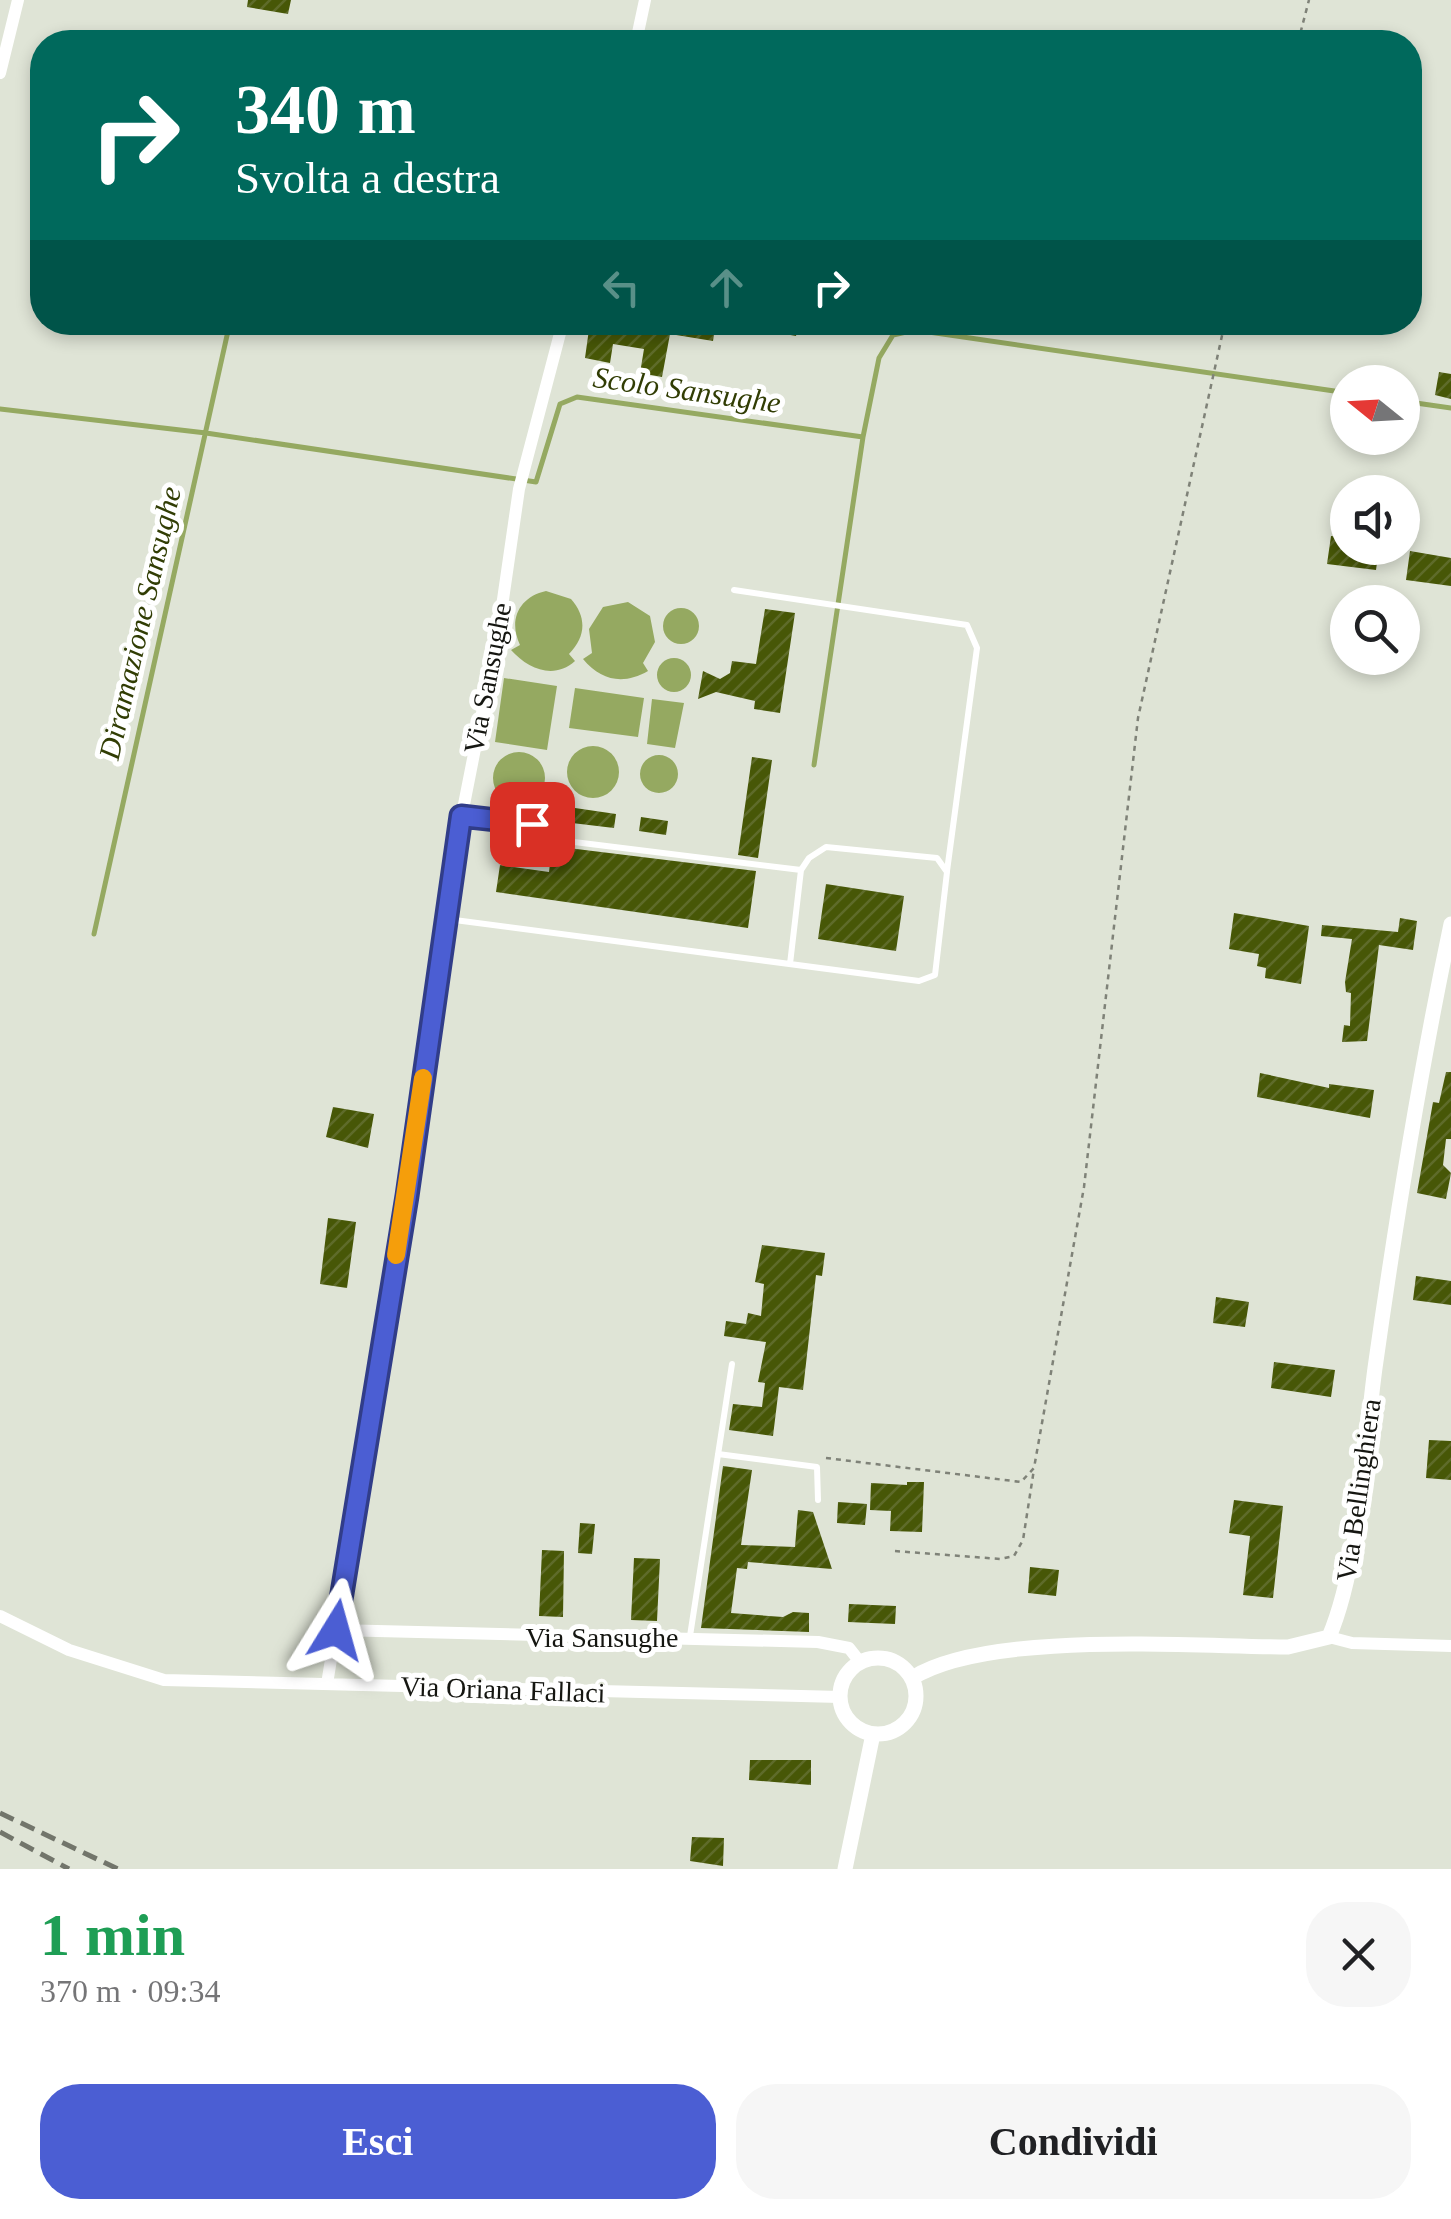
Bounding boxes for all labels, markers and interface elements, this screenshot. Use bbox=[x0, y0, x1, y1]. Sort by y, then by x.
icon: right bbox=[70, 70, 200, 200]
text: 340 m bbox=[235, 71, 416, 148]
text: Svolta a destra bbox=[235, 153, 500, 203]
icon: left bbox=[594, 260, 649, 315]
icon: ahead bbox=[699, 260, 754, 315]
icon: right bbox=[804, 260, 859, 315]
water label: Scolo Sansughe bbox=[591, 360, 783, 419]
north arrow bbox=[1330, 365, 1420, 455]
map controls bbox=[1330, 365, 1420, 675]
button: sound bbox=[1330, 475, 1420, 565]
water label: Diramazione Sansughe bbox=[92, 483, 187, 764]
button: search bbox=[1330, 585, 1420, 675]
street label: Via Sansughe bbox=[458, 600, 517, 756]
pin bbox=[490, 782, 575, 867]
icon: arrive bbox=[505, 797, 560, 852]
street label: Via Bellinghiera bbox=[1330, 1396, 1387, 1583]
position arrow bbox=[284, 1578, 388, 1682]
street label: Via Sansughe bbox=[525, 1622, 679, 1653]
street label: Via Oriana Fallaci bbox=[400, 1670, 606, 1709]
text: 1 min bbox=[40, 1902, 185, 1968]
button: close bbox=[1306, 1902, 1411, 2007]
text: 370 m · 09:34 bbox=[40, 1973, 220, 2009]
button: Esci bbox=[40, 2084, 716, 2199]
button: Condividi bbox=[736, 2084, 1411, 2199]

